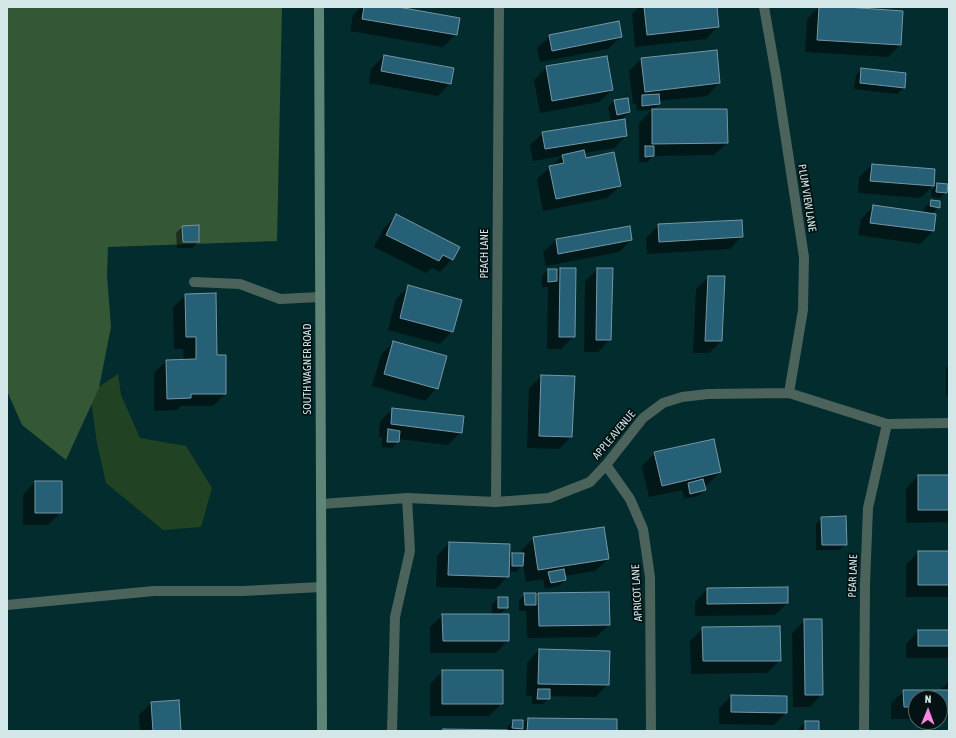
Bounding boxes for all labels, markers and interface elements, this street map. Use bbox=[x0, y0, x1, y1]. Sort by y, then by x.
street label: PLUM VIEW LANE bbox=[795, 163, 819, 233]
street label: PEACH LANE bbox=[478, 229, 492, 279]
street label: SOUTH WAGNER ROAD bbox=[301, 324, 315, 414]
street label: APPLE AVENUE bbox=[590, 408, 638, 462]
street label: PEAR LANE bbox=[846, 554, 860, 598]
street label: APRICOT LANE bbox=[629, 564, 645, 622]
north arrow bbox=[908, 690, 948, 730]
text: N bbox=[925, 693, 932, 705]

